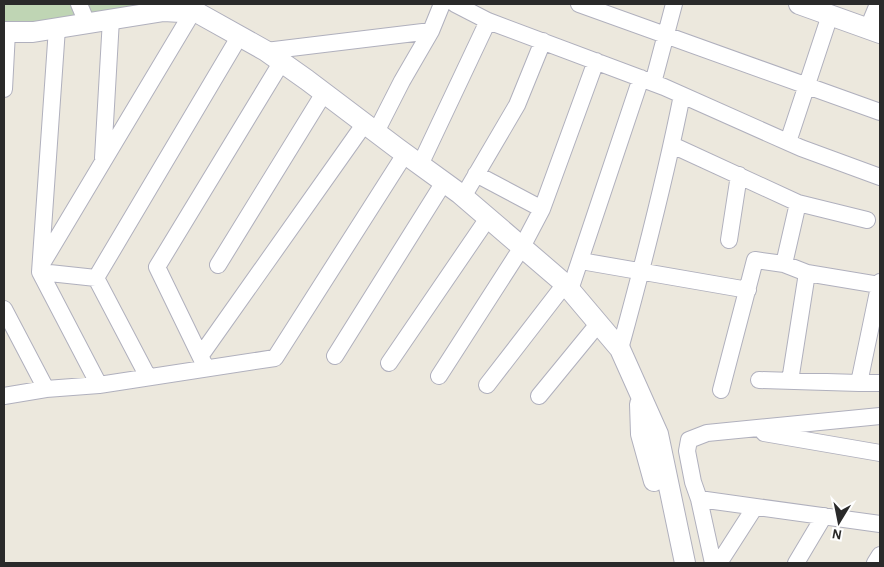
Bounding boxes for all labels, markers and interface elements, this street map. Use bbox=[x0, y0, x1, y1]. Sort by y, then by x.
north arrow bbox=[814, 497, 864, 547]
text: N bbox=[831, 526, 843, 542]

